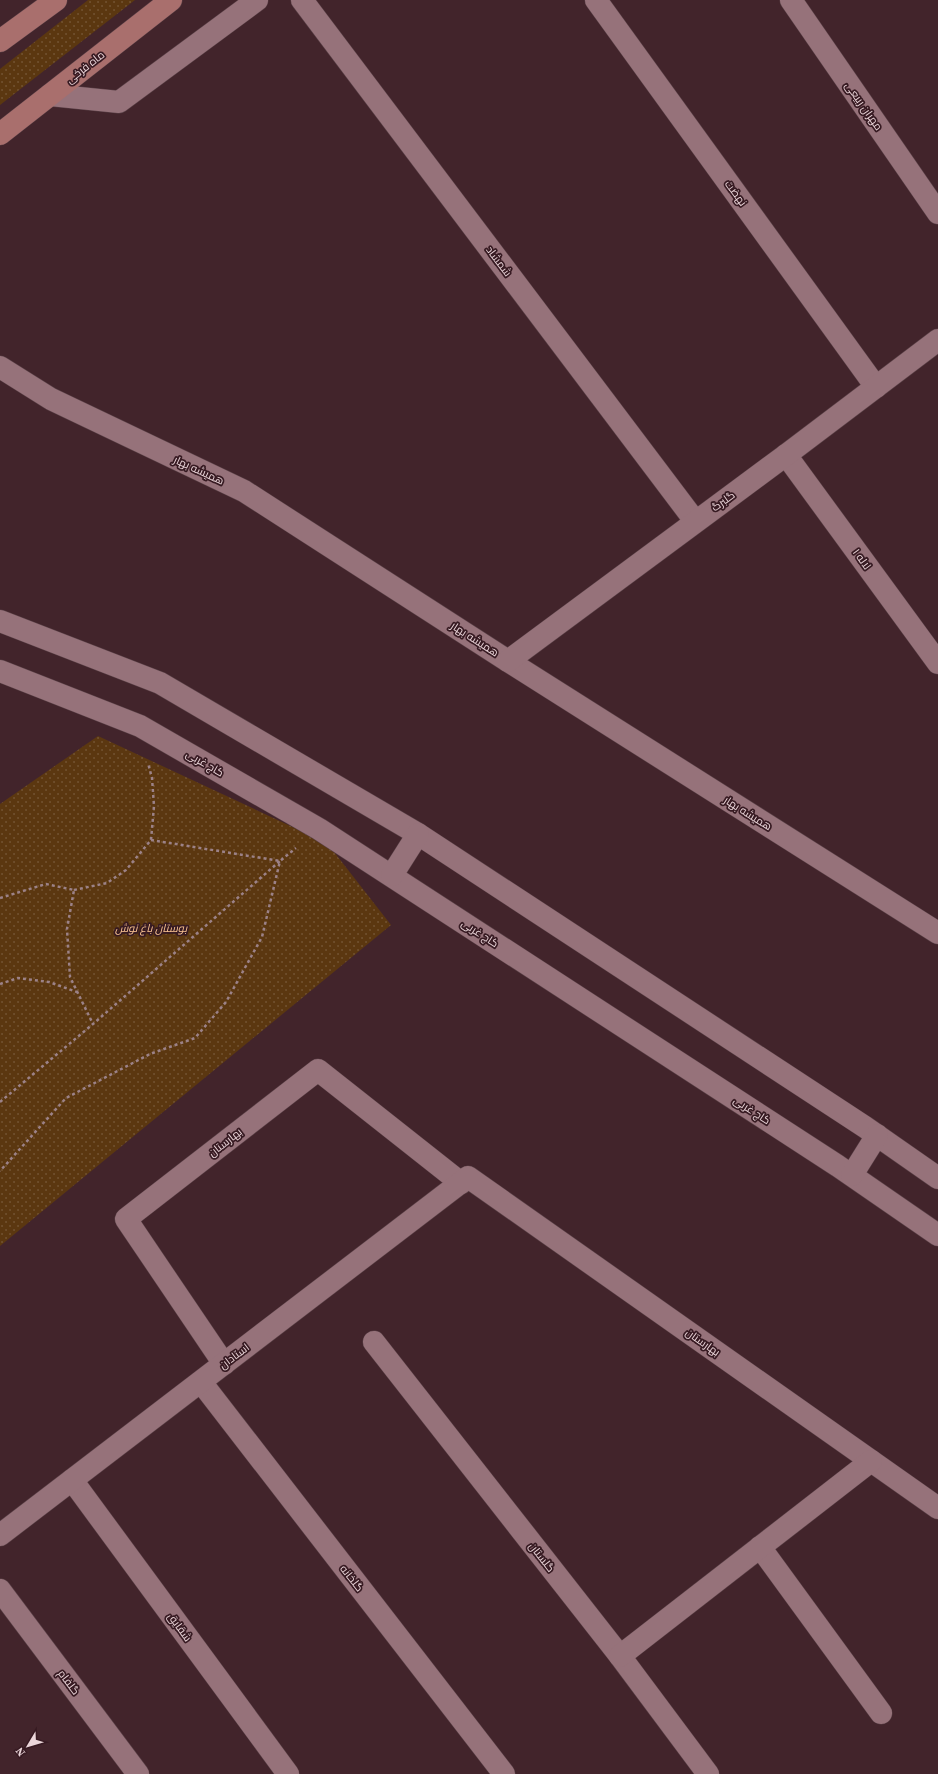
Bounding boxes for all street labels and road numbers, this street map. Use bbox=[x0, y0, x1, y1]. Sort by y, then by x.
street label: ماه فرخی bbox=[63, 48, 108, 87]
street label: مهران ربیعی bbox=[841, 79, 886, 134]
street label: نهضت bbox=[721, 177, 750, 209]
street label: شمشاد bbox=[482, 243, 515, 280]
street label: همیشه بهار bbox=[170, 452, 226, 489]
street label: گلبرگ bbox=[708, 488, 738, 515]
street label: لاله ۱ bbox=[849, 546, 874, 573]
street label: همیشه بهار bbox=[447, 618, 502, 660]
street label: کاج غربی bbox=[183, 747, 227, 780]
street label: همیشه بهار bbox=[720, 792, 775, 834]
street label: کاج غربی bbox=[458, 916, 501, 951]
street label: کاج غربی bbox=[730, 1093, 773, 1128]
street label: بهارستان bbox=[205, 1124, 245, 1160]
street label: بهارستان bbox=[682, 1325, 723, 1360]
street label: استادان bbox=[216, 1340, 252, 1373]
street label: گلستان bbox=[525, 1539, 558, 1575]
street label: گلخانه bbox=[336, 1562, 367, 1595]
street label: شقایق bbox=[164, 1610, 195, 1645]
street label: گلفام bbox=[54, 1667, 83, 1698]

